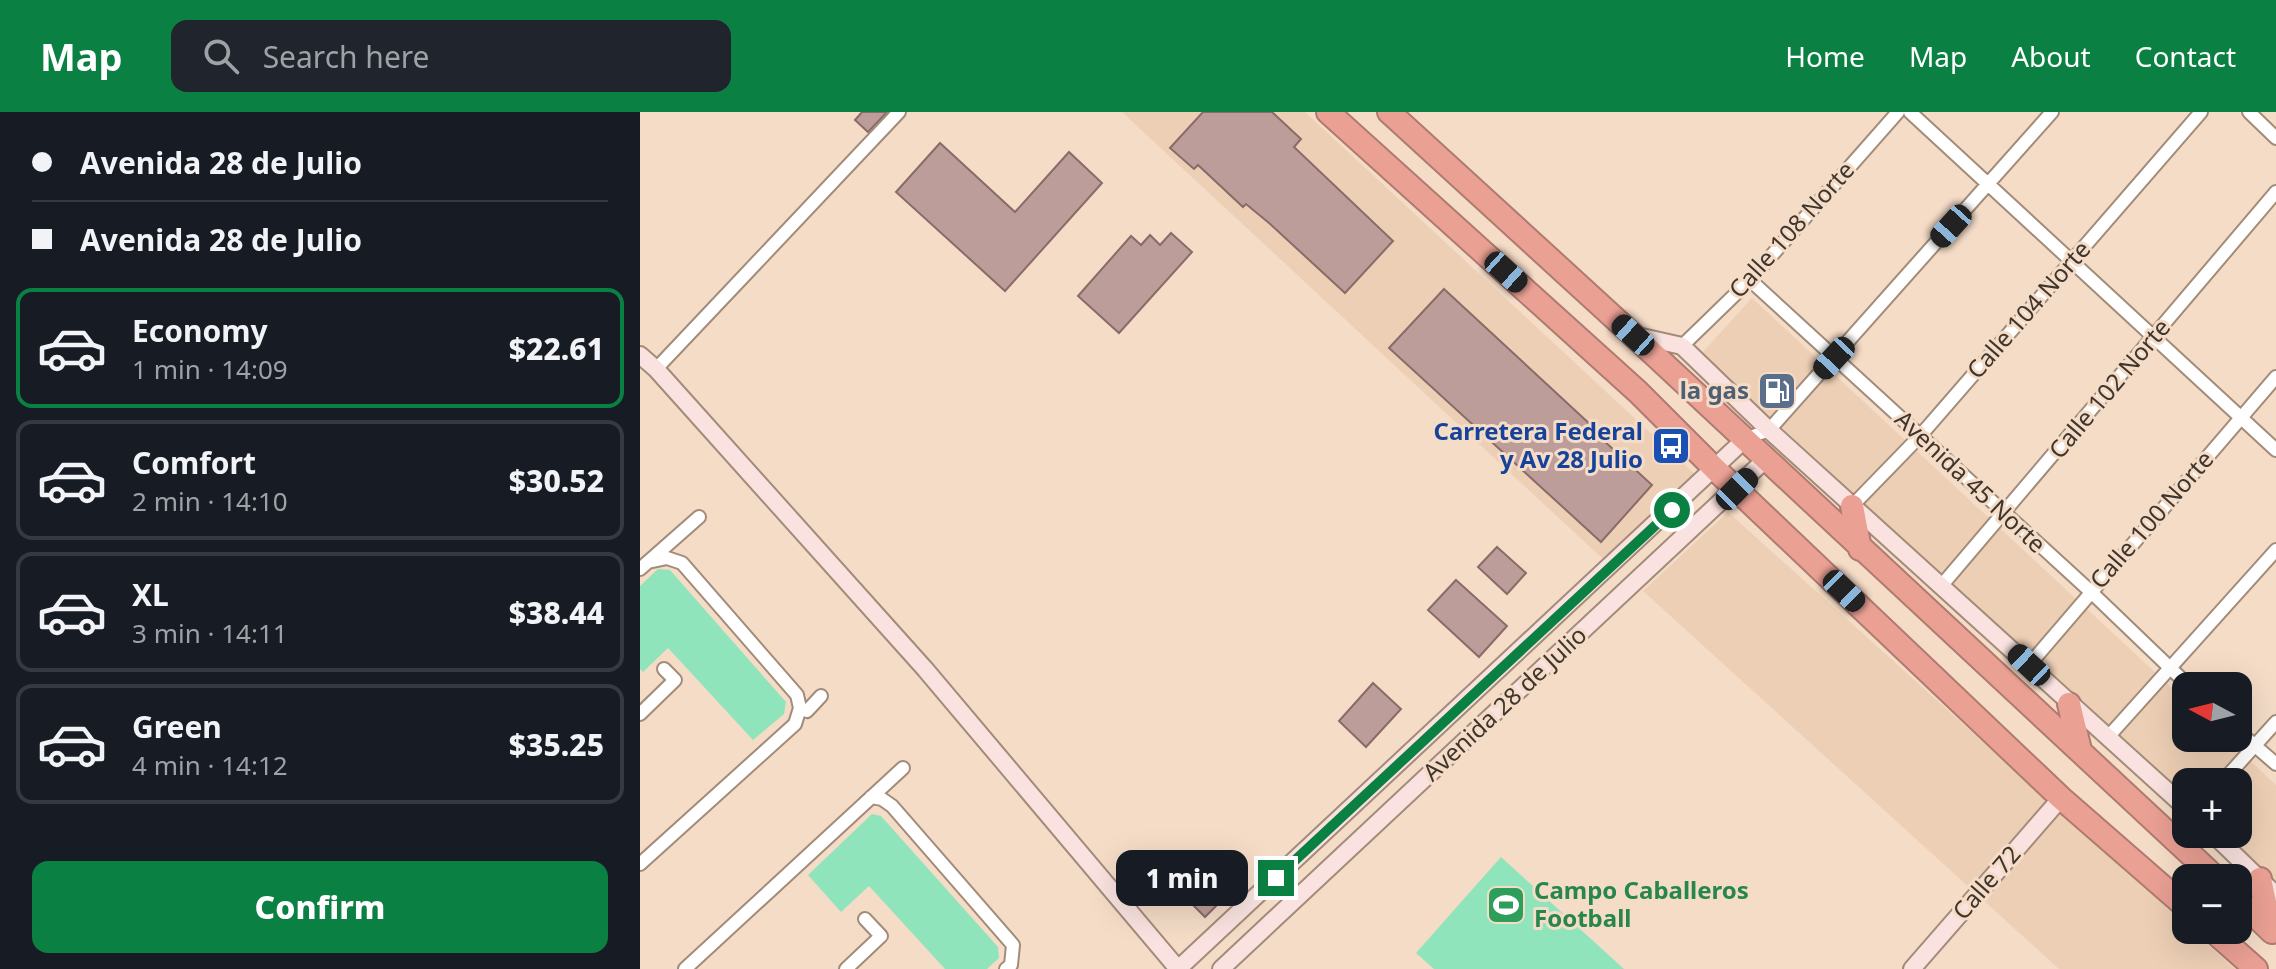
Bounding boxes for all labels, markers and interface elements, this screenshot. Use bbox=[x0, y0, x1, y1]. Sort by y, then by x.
search box bbox=[171, 20, 731, 92]
text: Map bbox=[40, 30, 123, 82]
icon: search bbox=[199, 34, 243, 78]
text: Search here bbox=[263, 36, 430, 77]
text: Home bbox=[1785, 37, 1865, 75]
text: Map bbox=[1909, 37, 1967, 75]
text: About bbox=[2011, 37, 2091, 75]
text: Contact bbox=[2135, 37, 2236, 75]
text: Avenida 28 de Julio bbox=[80, 142, 362, 183]
street label: Calle 108 Norte bbox=[1721, 154, 1861, 304]
car bbox=[1926, 200, 1976, 252]
text: Avenida 28 de Julio bbox=[80, 219, 362, 260]
street label: Calle 104 Norte bbox=[1959, 233, 2097, 385]
car bbox=[1480, 247, 1532, 297]
text: Economy bbox=[132, 310, 268, 351]
car bbox=[1607, 310, 1659, 360]
street label: Calle 102 Norte bbox=[2041, 311, 2177, 465]
icon: car bbox=[36, 312, 108, 384]
text: $22.61 bbox=[509, 328, 604, 369]
car bbox=[1809, 332, 1859, 384]
text: 1 min · 14:09 bbox=[132, 351, 288, 387]
fuel station icon: la gas bbox=[1756, 370, 1798, 412]
place label: la gas bbox=[1680, 373, 1749, 406]
street label: Avenida 45 Norte bbox=[1888, 402, 2054, 560]
place label: Carretera Federal y Av 28 Julio bbox=[1434, 414, 1643, 475]
bus stop icon: Carretera Federal y Av 28 Julio bbox=[1650, 425, 1692, 467]
text: Comfort bbox=[132, 442, 256, 483]
street label: Calle 100 Norte bbox=[2082, 443, 2220, 595]
icon: car bbox=[36, 444, 108, 516]
text: $30.52 bbox=[509, 460, 604, 501]
car bbox=[1712, 464, 1762, 514]
text: 2 min · 14:10 bbox=[132, 483, 288, 519]
route start bbox=[1654, 492, 1690, 528]
car bbox=[1818, 566, 1870, 616]
text: XL bbox=[132, 574, 169, 615]
icon: car bbox=[36, 576, 108, 648]
text: $38.44 bbox=[509, 592, 604, 633]
text: 3 min · 14:11 bbox=[132, 615, 288, 651]
street label: Avenida 28 de Julio bbox=[1415, 618, 1593, 788]
car bbox=[2003, 640, 2055, 690]
north arrow bbox=[2172, 672, 2252, 752]
map controls bbox=[2172, 672, 2252, 944]
text: Green bbox=[132, 706, 222, 747]
icon: car bbox=[36, 708, 108, 780]
text: $35.25 bbox=[509, 724, 604, 765]
text: 4 min · 14:12 bbox=[132, 747, 288, 783]
button: + bbox=[2172, 768, 2252, 848]
street label: Calle 72 bbox=[1944, 838, 2027, 926]
callout: 1 min bbox=[1116, 850, 1248, 906]
text: 1 min bbox=[1146, 860, 1218, 896]
route end bbox=[1258, 860, 1294, 896]
button: Confirm bbox=[32, 861, 608, 953]
button: − bbox=[2172, 864, 2252, 944]
place label: Campo Caballeros Football bbox=[1534, 873, 1749, 934]
sports icon: Campo Caballeros Football bbox=[1485, 884, 1527, 926]

